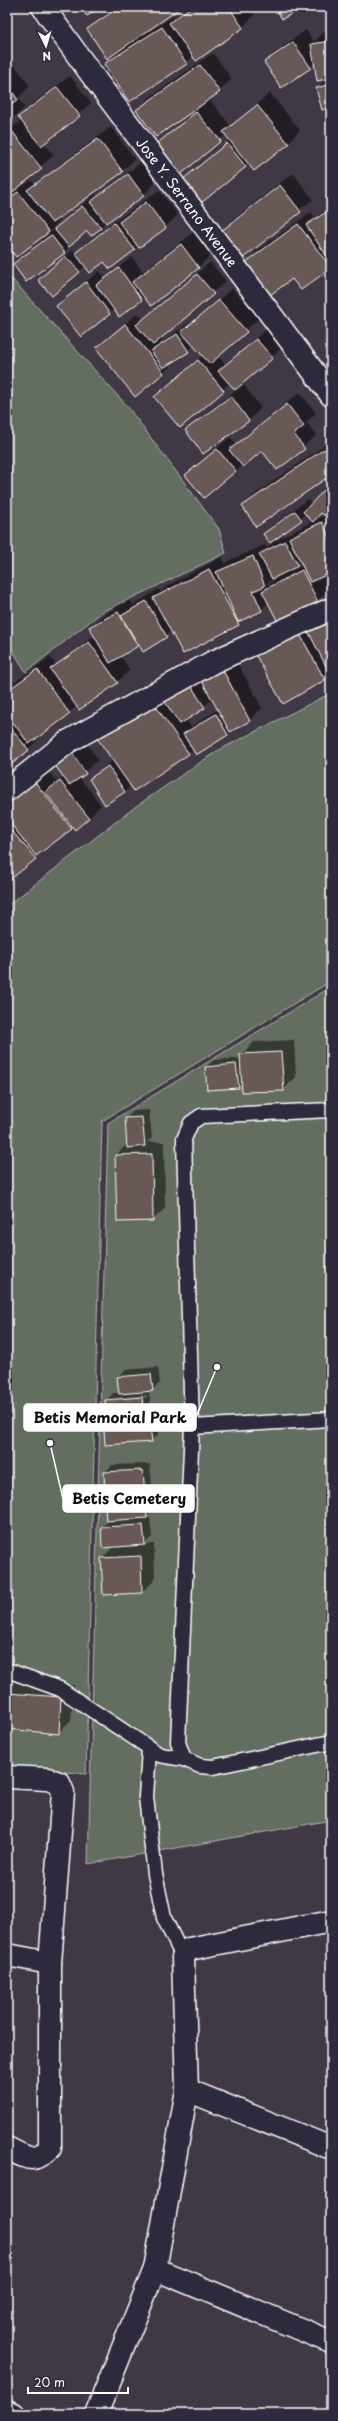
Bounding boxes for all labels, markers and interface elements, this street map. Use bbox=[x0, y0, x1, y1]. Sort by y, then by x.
north arrow bbox=[26, 26, 66, 66]
text: N bbox=[42, 48, 52, 65]
street label: Jose Y. Serrano Avenue bbox=[131, 133, 243, 271]
callout: Betis Memorial Park bbox=[24, 1404, 196, 1431]
text: Betis Memorial Park bbox=[33, 1405, 187, 1428]
callout: Betis Cemetery bbox=[63, 1485, 194, 1512]
text: Betis Cemetery bbox=[72, 1486, 187, 1509]
scale bar bbox=[28, 2369, 128, 2395]
text: 20 m bbox=[34, 2373, 65, 2391]

